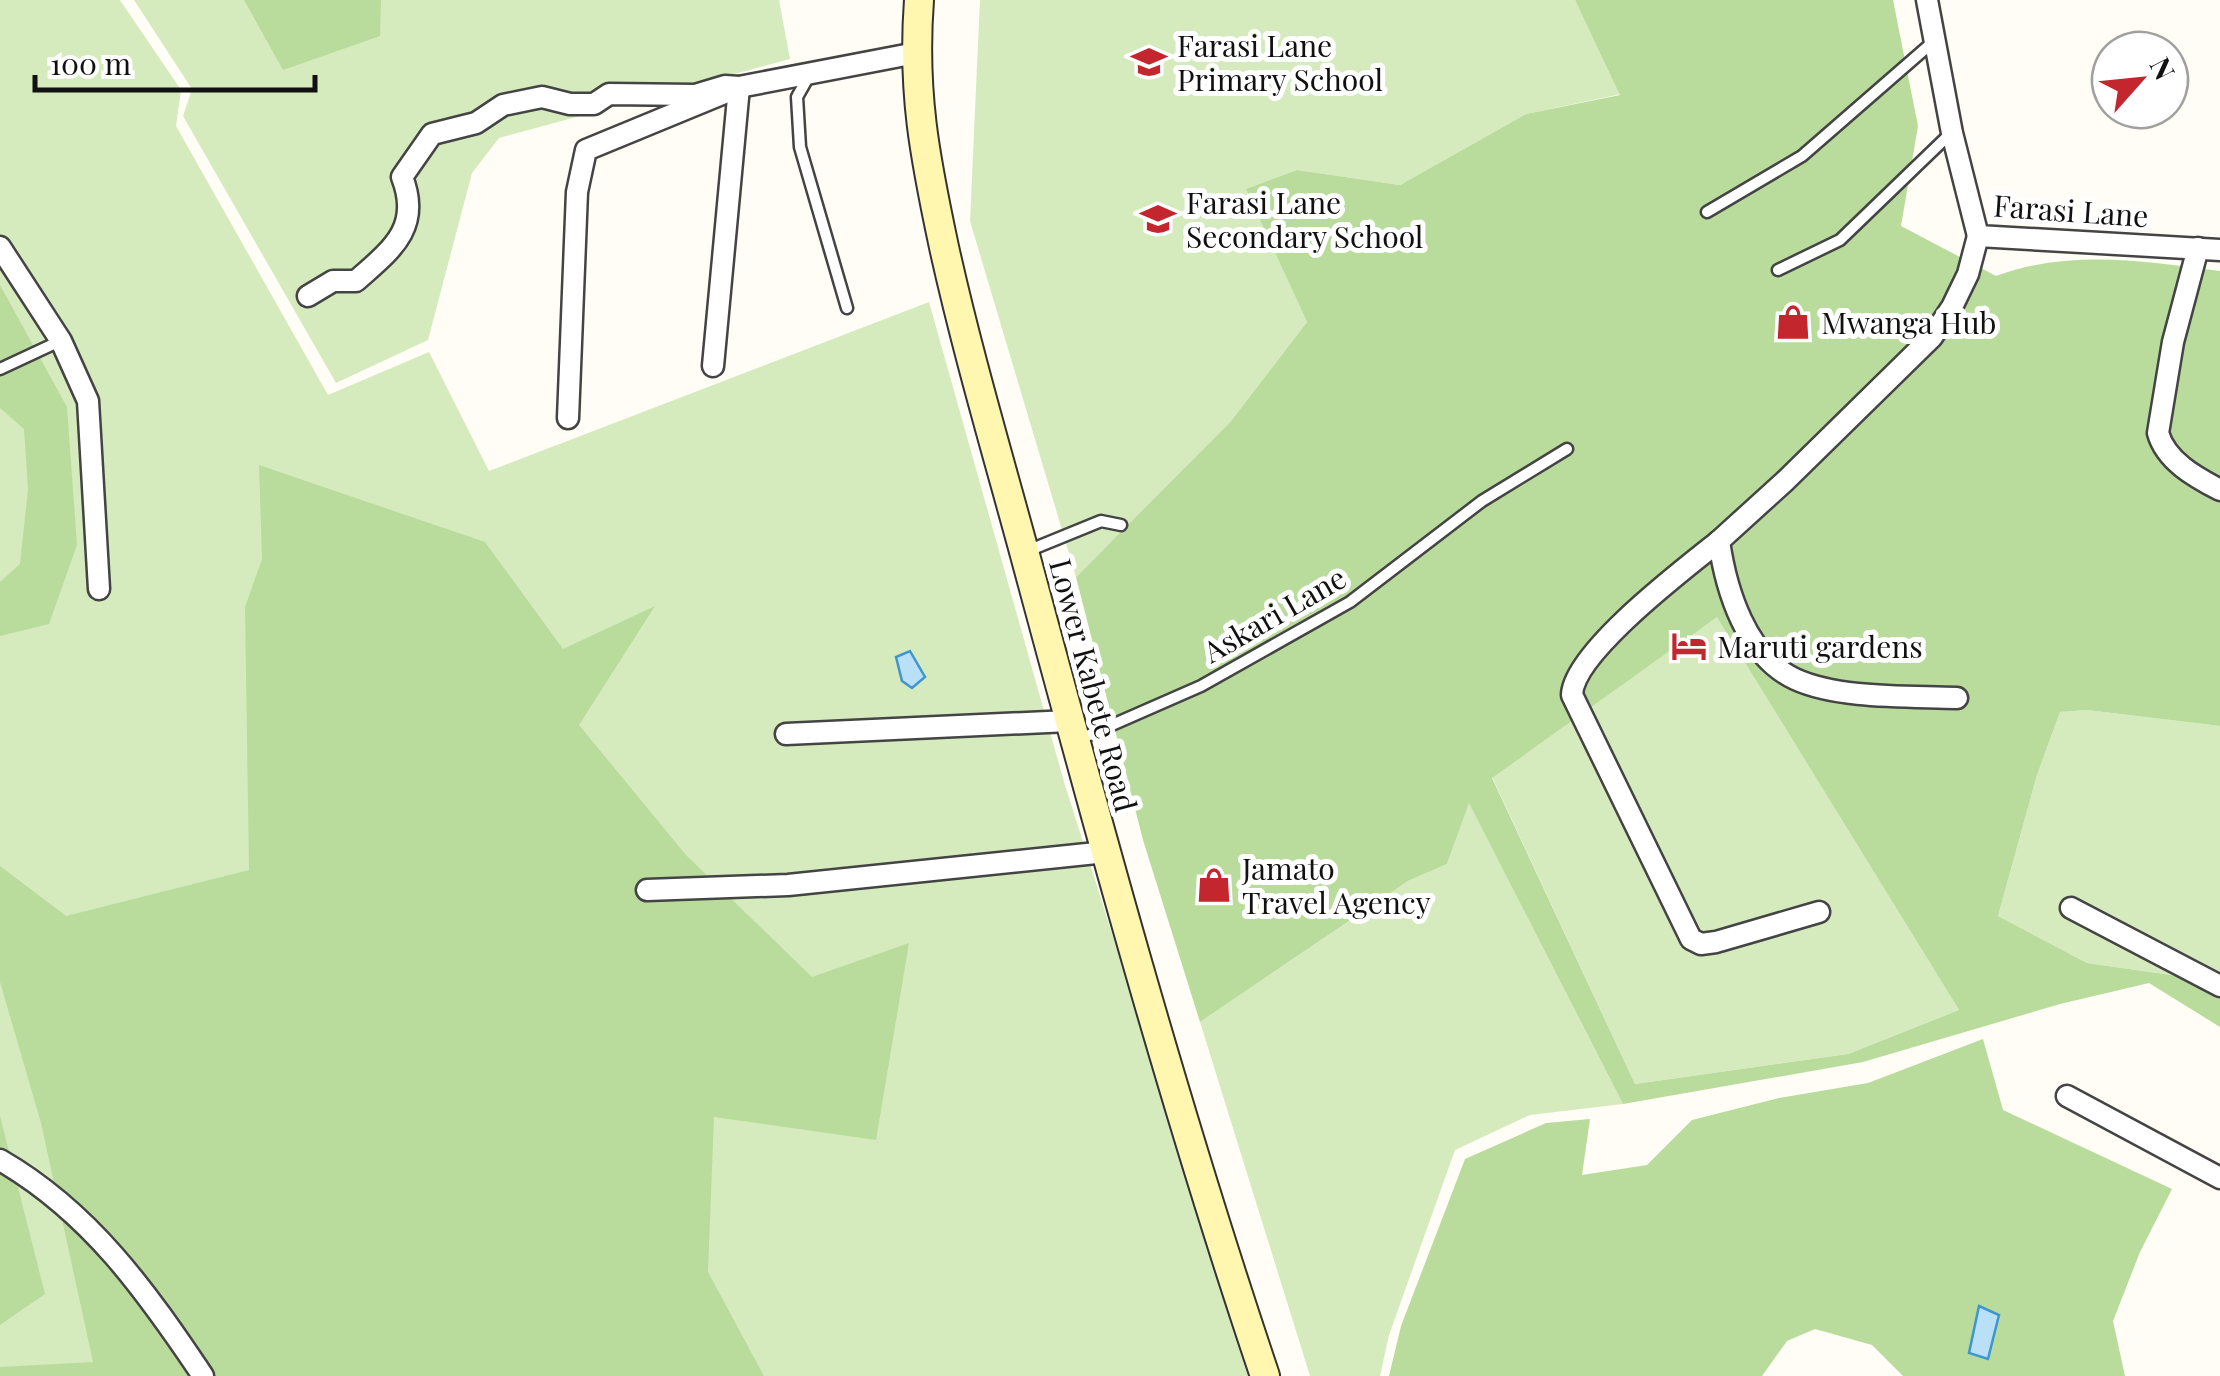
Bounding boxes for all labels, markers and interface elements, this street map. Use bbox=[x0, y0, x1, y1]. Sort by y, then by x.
place label: Farasi Lane Primary School bbox=[1177, 25, 1383, 99]
scale bar bbox=[35, 30, 315, 92]
north arrow bbox=[2090, 30, 2190, 130]
text: 100 m bbox=[50, 43, 132, 83]
school or university icon: Farasi Lane Primary School bbox=[1130, 43, 1168, 81]
text: N bbox=[2143, 51, 2185, 85]
place label: Farasi Lane Secondary School bbox=[1186, 182, 1423, 256]
street label: Farasi Lane bbox=[1992, 185, 2150, 235]
school or university icon: Farasi Lane Secondary School bbox=[1139, 200, 1177, 238]
place label: Mwanga Hub bbox=[1821, 302, 1996, 342]
shop icon: Mwanga Hub bbox=[1774, 303, 1812, 341]
street label: Lower Kabete Road bbox=[1041, 554, 1147, 816]
street label: Askari Lane bbox=[1194, 557, 1353, 672]
place label: Maruti gardens bbox=[1717, 626, 1923, 666]
hotel icon: Maruti gardens bbox=[1670, 627, 1708, 665]
place label: Jamato Travel Agency bbox=[1241, 848, 1431, 922]
shop icon: Jamato Travel Agency bbox=[1195, 866, 1233, 904]

